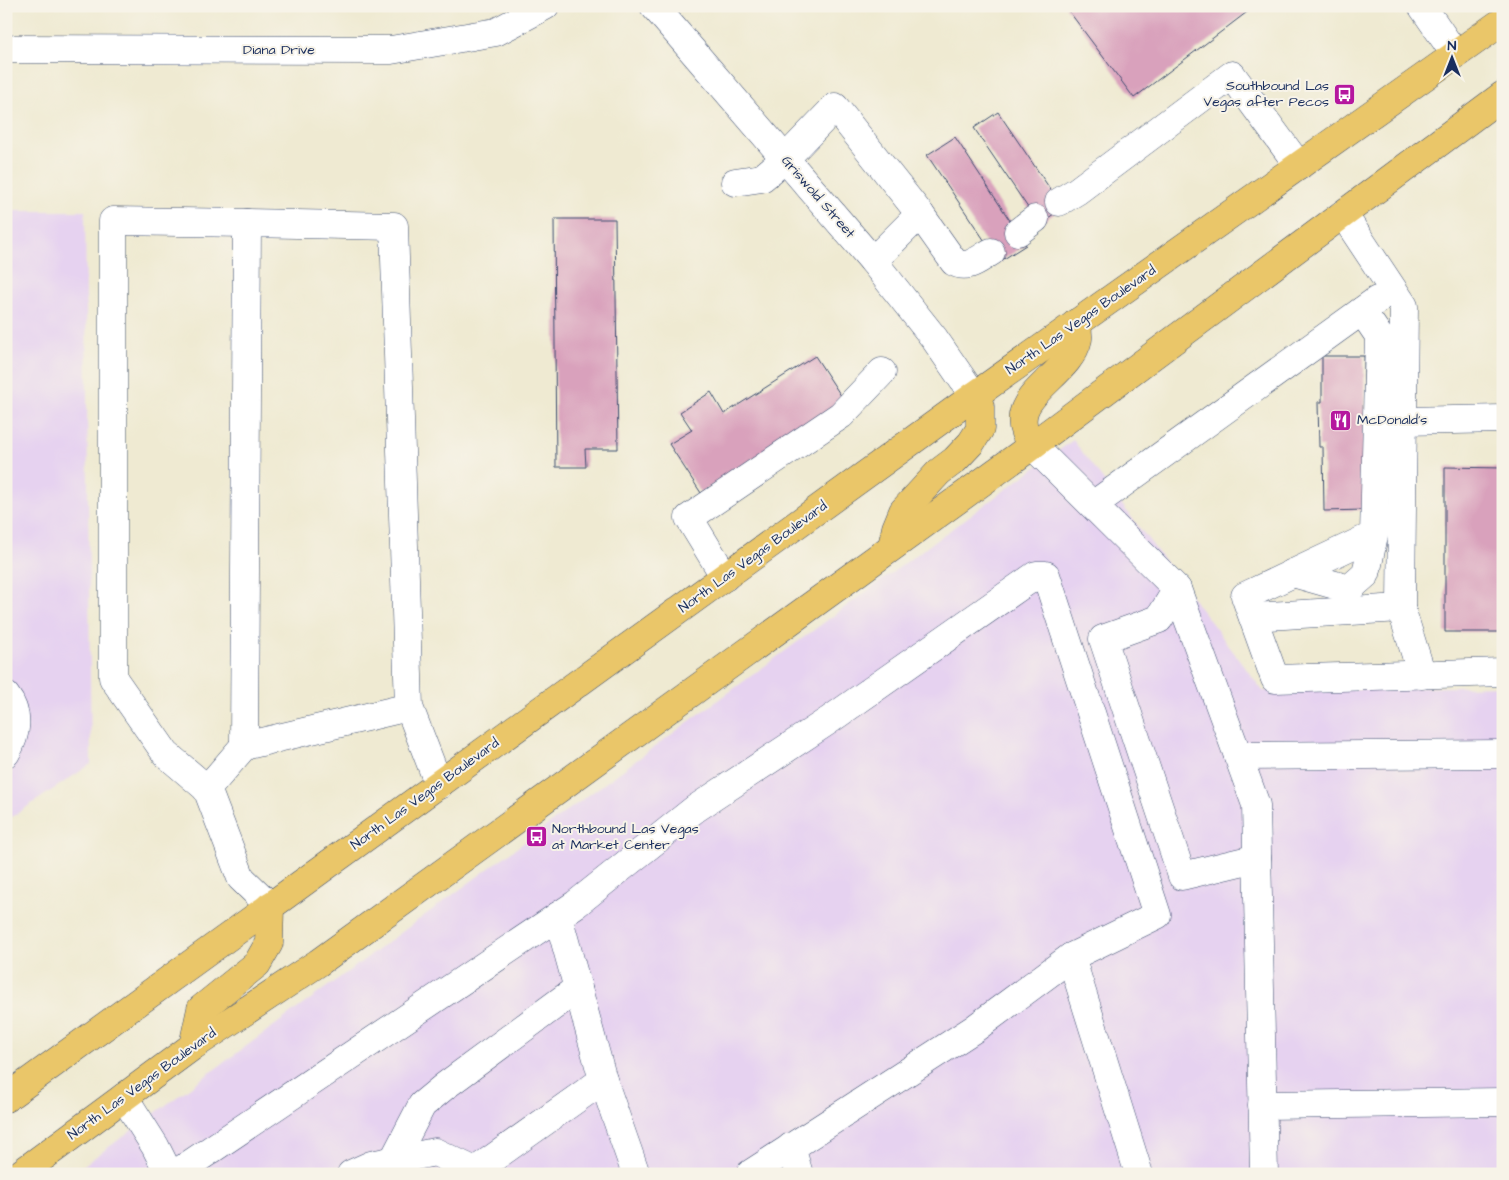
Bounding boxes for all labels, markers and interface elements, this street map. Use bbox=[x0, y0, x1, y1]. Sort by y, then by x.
north arrow bbox=[1426, 32, 1476, 82]
text: N bbox=[1448, 36, 1457, 56]
street label: Diana Drive bbox=[243, 40, 315, 60]
place label: Southbound Las Vegas after Pecos bbox=[1203, 76, 1329, 112]
bus stop icon: Southbound Las Vegas after Pecos bbox=[1333, 82, 1357, 106]
street label: Griswold Street bbox=[776, 151, 860, 243]
street label: North Las Vegas Boulevard bbox=[1002, 260, 1160, 380]
restaurant icon: McDonald's bbox=[1329, 408, 1353, 432]
place label: McDonald's bbox=[1357, 410, 1427, 430]
street label: North Las Vegas Boulevard bbox=[675, 496, 831, 618]
street label: North Las Vegas Boulevard bbox=[347, 733, 503, 855]
place label: Northbound Las Vegas at Market Center bbox=[552, 819, 699, 855]
bus stop icon: Northbound Las Vegas at Market Center bbox=[524, 825, 548, 849]
street label: North Las Vegas Boulevard bbox=[64, 1023, 220, 1145]

